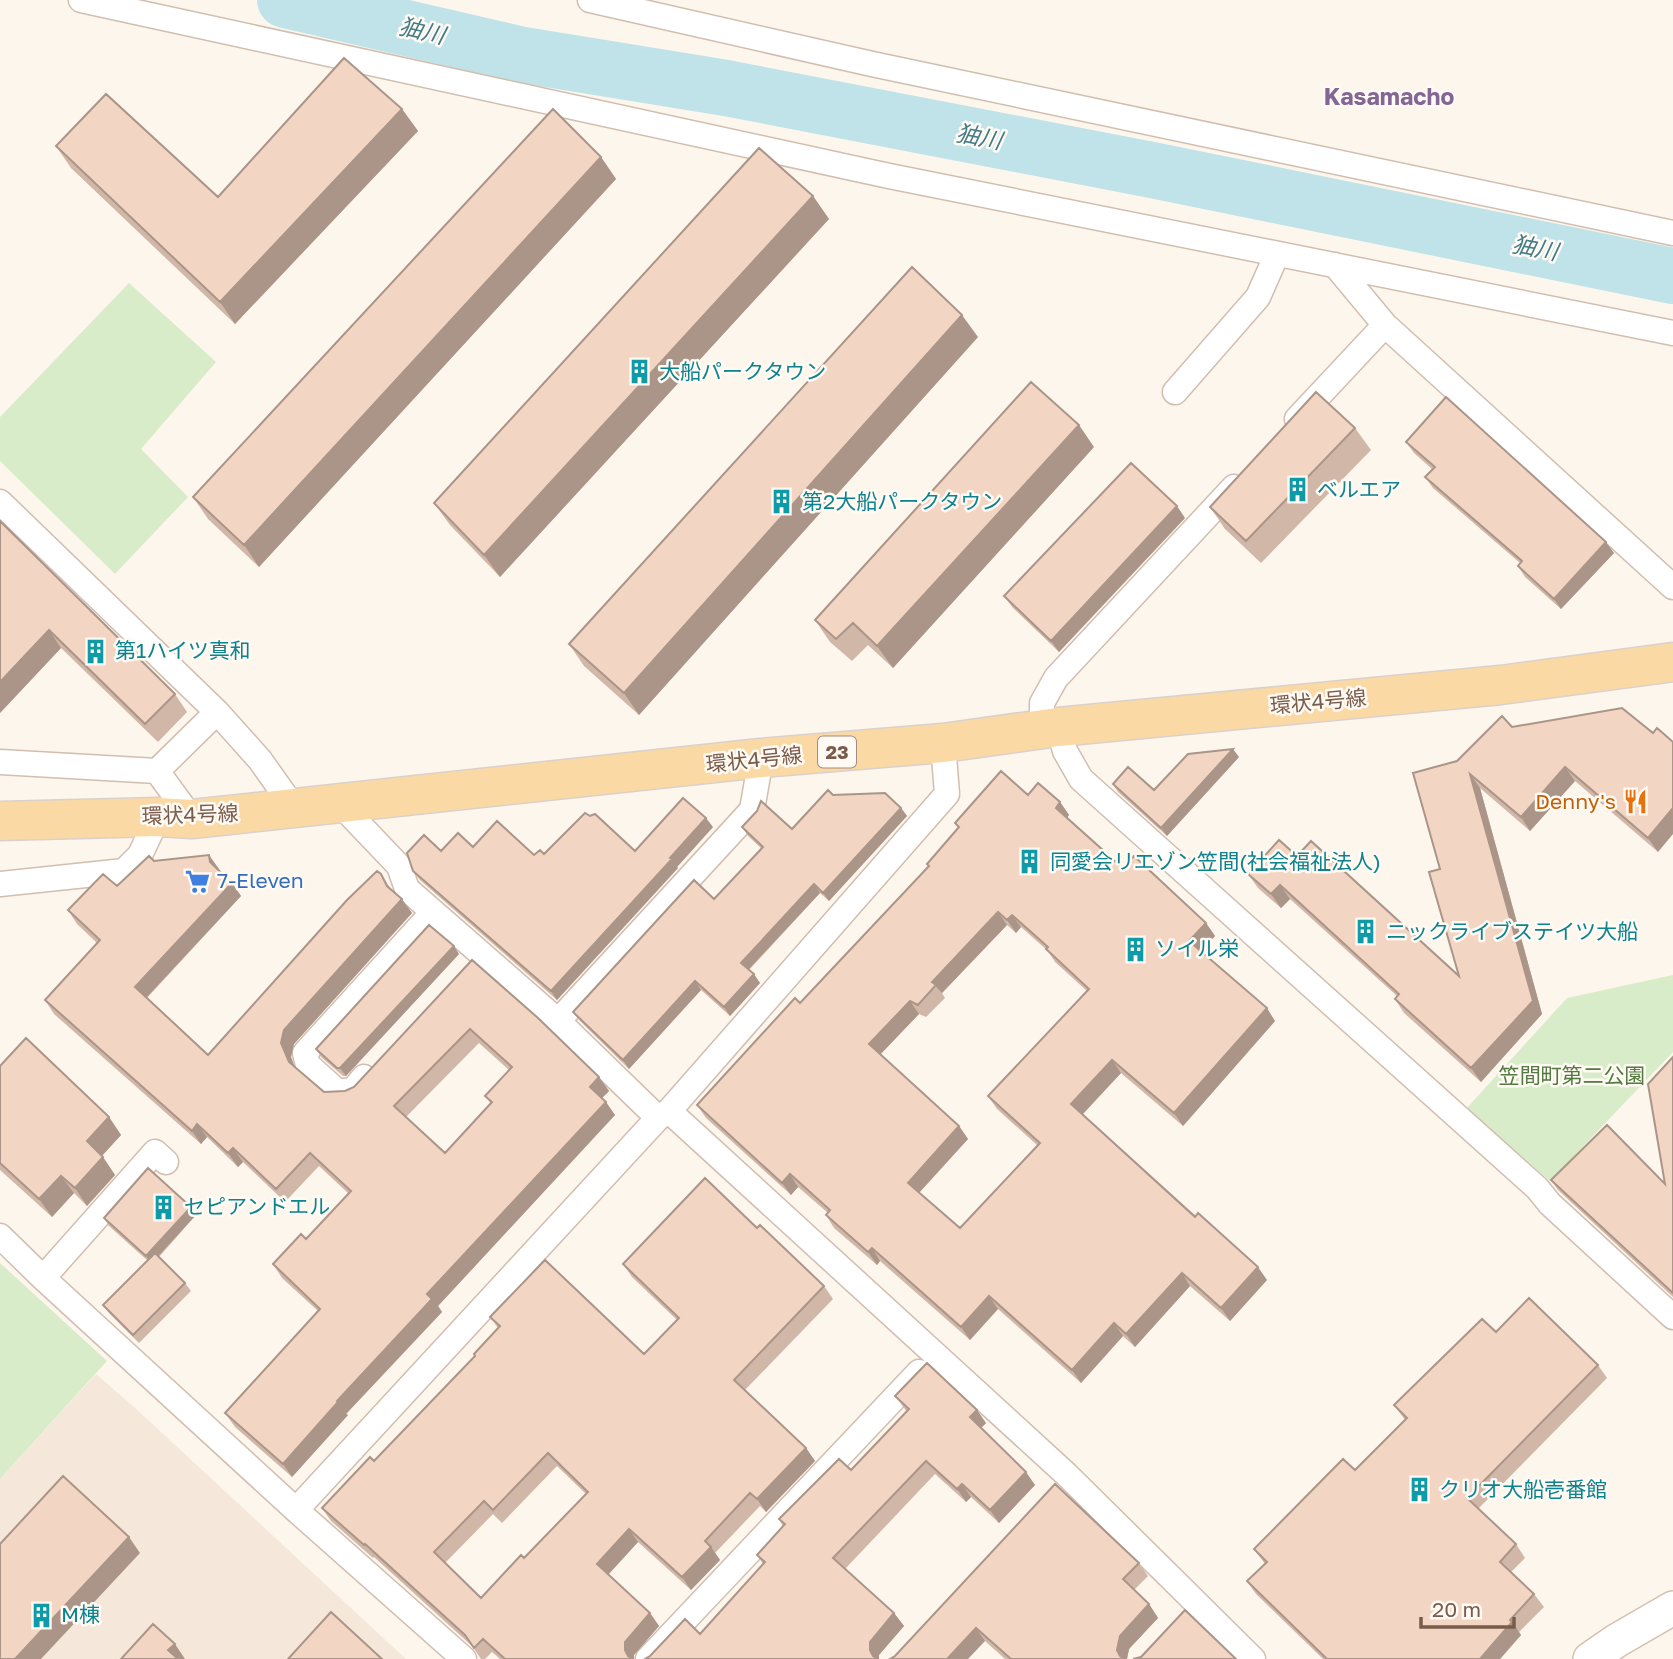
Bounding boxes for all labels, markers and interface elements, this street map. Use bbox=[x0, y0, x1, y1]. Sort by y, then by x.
water label: 㹨川 bbox=[397, 11, 451, 50]
district label: Kasamacho bbox=[1324, 82, 1454, 110]
water label: 㹨川 bbox=[954, 118, 1007, 155]
water label: 㹨川 bbox=[1510, 229, 1563, 266]
building icon: 大船パークタウン bbox=[625, 358, 653, 386]
place label: 大船パークタウン bbox=[659, 358, 826, 384]
building icon: ベルエア bbox=[1283, 476, 1311, 504]
place label: ベルエア bbox=[1317, 476, 1401, 502]
building icon: 第2大船パークタウン bbox=[768, 488, 796, 516]
place label: 第2大船パークタウン bbox=[802, 488, 1002, 514]
building icon: 第1ハイツ真和 bbox=[81, 637, 109, 665]
place label: 第1ハイツ真和 bbox=[115, 637, 251, 663]
street label: 環状4号線 bbox=[1269, 684, 1367, 718]
road number: 23 bbox=[818, 736, 856, 768]
street label: 環状4号線 bbox=[704, 741, 803, 777]
place label: Denny's bbox=[1535, 788, 1616, 814]
restaurant icon: Denny's bbox=[1622, 788, 1650, 816]
street label: 環状4号線 bbox=[141, 799, 239, 829]
building icon: 同愛会リエゾン笠間(社会福祉法人) bbox=[1016, 848, 1044, 876]
place label: 同愛会リエゾン笠間(社会福祉法人) bbox=[1050, 848, 1381, 874]
supermarket icon: 7-Eleven bbox=[183, 867, 211, 895]
place label: 7-Eleven bbox=[217, 867, 304, 893]
building icon: ニックライブステイツ大船 bbox=[1352, 918, 1380, 946]
place label: ニックライブステイツ大船 bbox=[1386, 918, 1638, 944]
building icon: ソイル栄 bbox=[1121, 935, 1149, 963]
place label: ソイル栄 bbox=[1155, 935, 1239, 961]
park label: 笠間町第二公園 bbox=[1499, 1062, 1646, 1088]
building icon: セピアンドエル bbox=[150, 1193, 178, 1221]
place label: セピアンドエル bbox=[184, 1193, 330, 1219]
building icon: クリオ大船壱番館 bbox=[1405, 1476, 1433, 1504]
place label: クリオ大船壱番館 bbox=[1439, 1476, 1607, 1502]
scale bar bbox=[1421, 1586, 1514, 1630]
text: 20 m bbox=[1432, 1596, 1481, 1622]
building icon: M棟 bbox=[27, 1601, 55, 1629]
place label: M棟 bbox=[61, 1601, 100, 1627]

